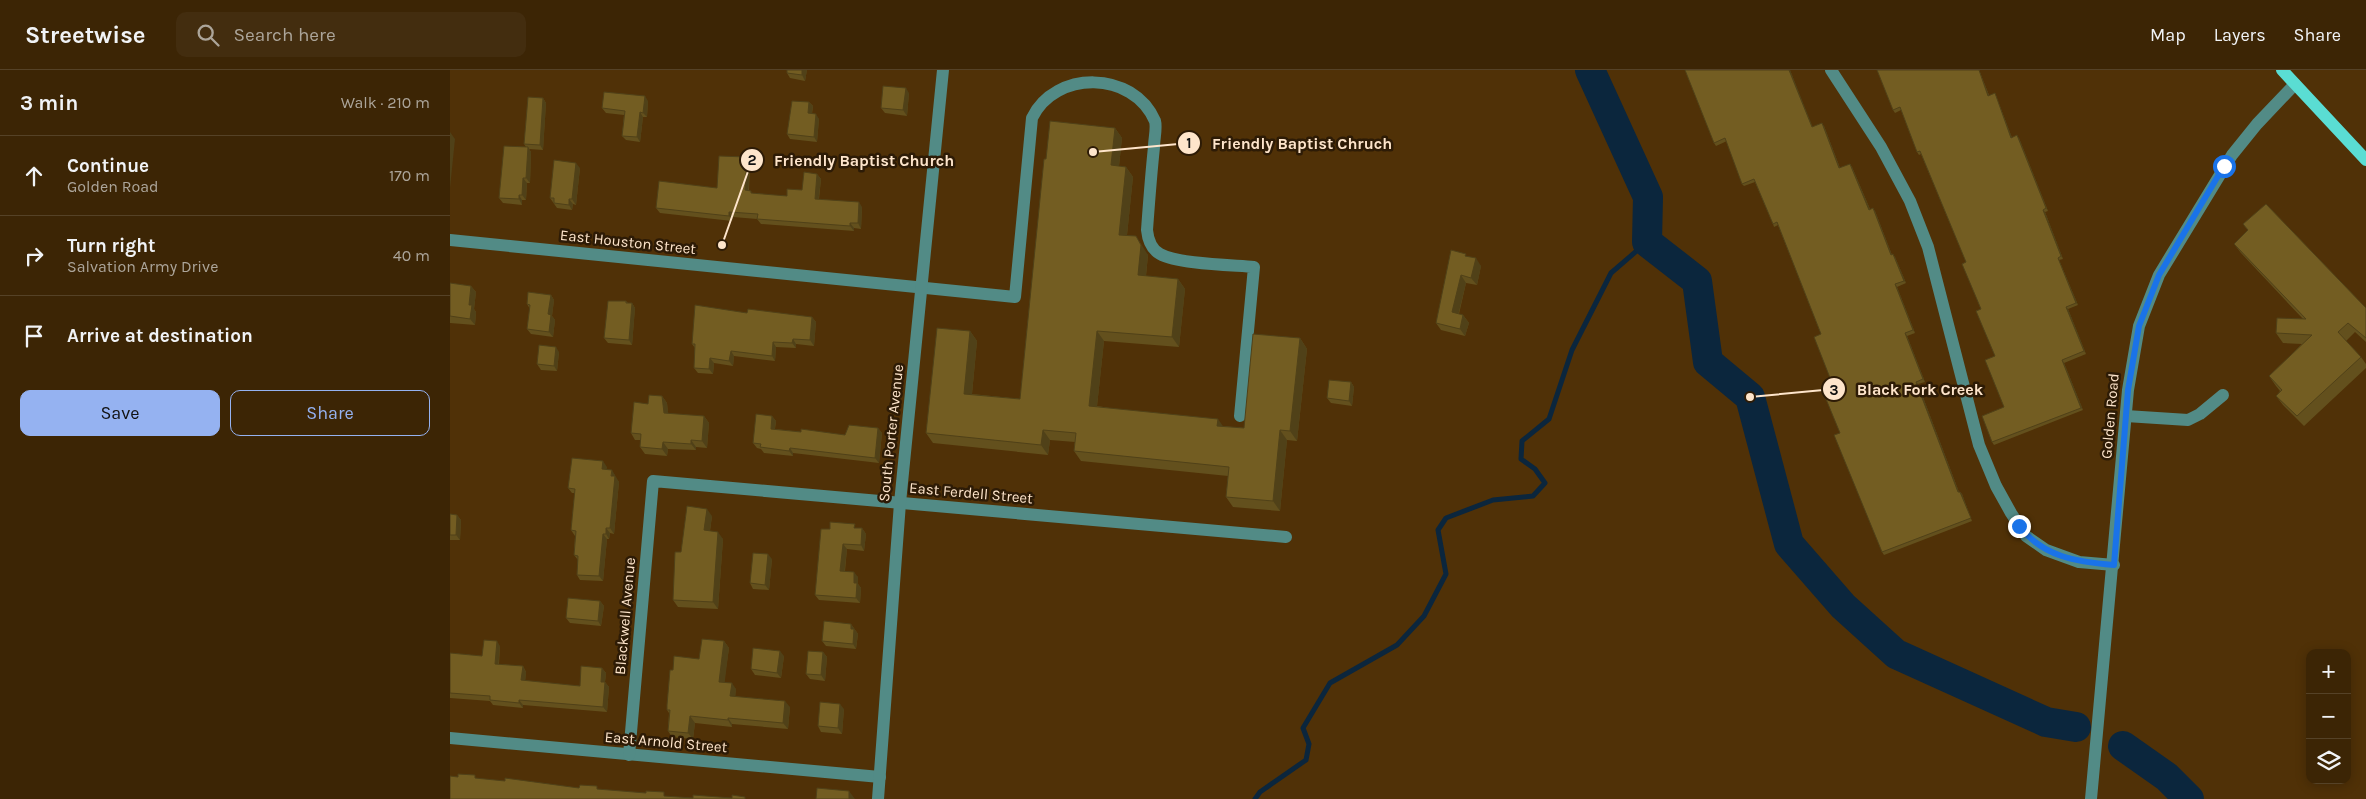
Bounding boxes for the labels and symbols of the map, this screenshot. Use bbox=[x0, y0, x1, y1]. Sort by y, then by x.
callout: Friendly Baptist Chruch bbox=[1176, 128, 1402, 159]
text: 1 bbox=[1186, 134, 1192, 152]
text: Friendly Baptist Chruch bbox=[1212, 134, 1392, 153]
callout: Friendly Baptist Church bbox=[739, 145, 964, 176]
text: 2 bbox=[747, 151, 757, 169]
text: Friendly Baptist Church bbox=[774, 151, 954, 170]
route start bbox=[2213, 155, 2236, 178]
street label: East Houston Street bbox=[559, 226, 697, 258]
street label: South Porter Avenue bbox=[875, 363, 907, 503]
street label: Golden Road bbox=[2097, 372, 2123, 460]
callout: Black Fork Creek bbox=[1822, 374, 1993, 405]
text: Black Fork Creek bbox=[1857, 380, 1984, 399]
text: 3 bbox=[1829, 381, 1839, 399]
street label: East Ferdell Street bbox=[908, 479, 1034, 507]
route end bbox=[2008, 515, 2031, 538]
street label: Blackwell Avenue bbox=[611, 557, 639, 675]
street label: East Arnold Street bbox=[604, 728, 728, 756]

